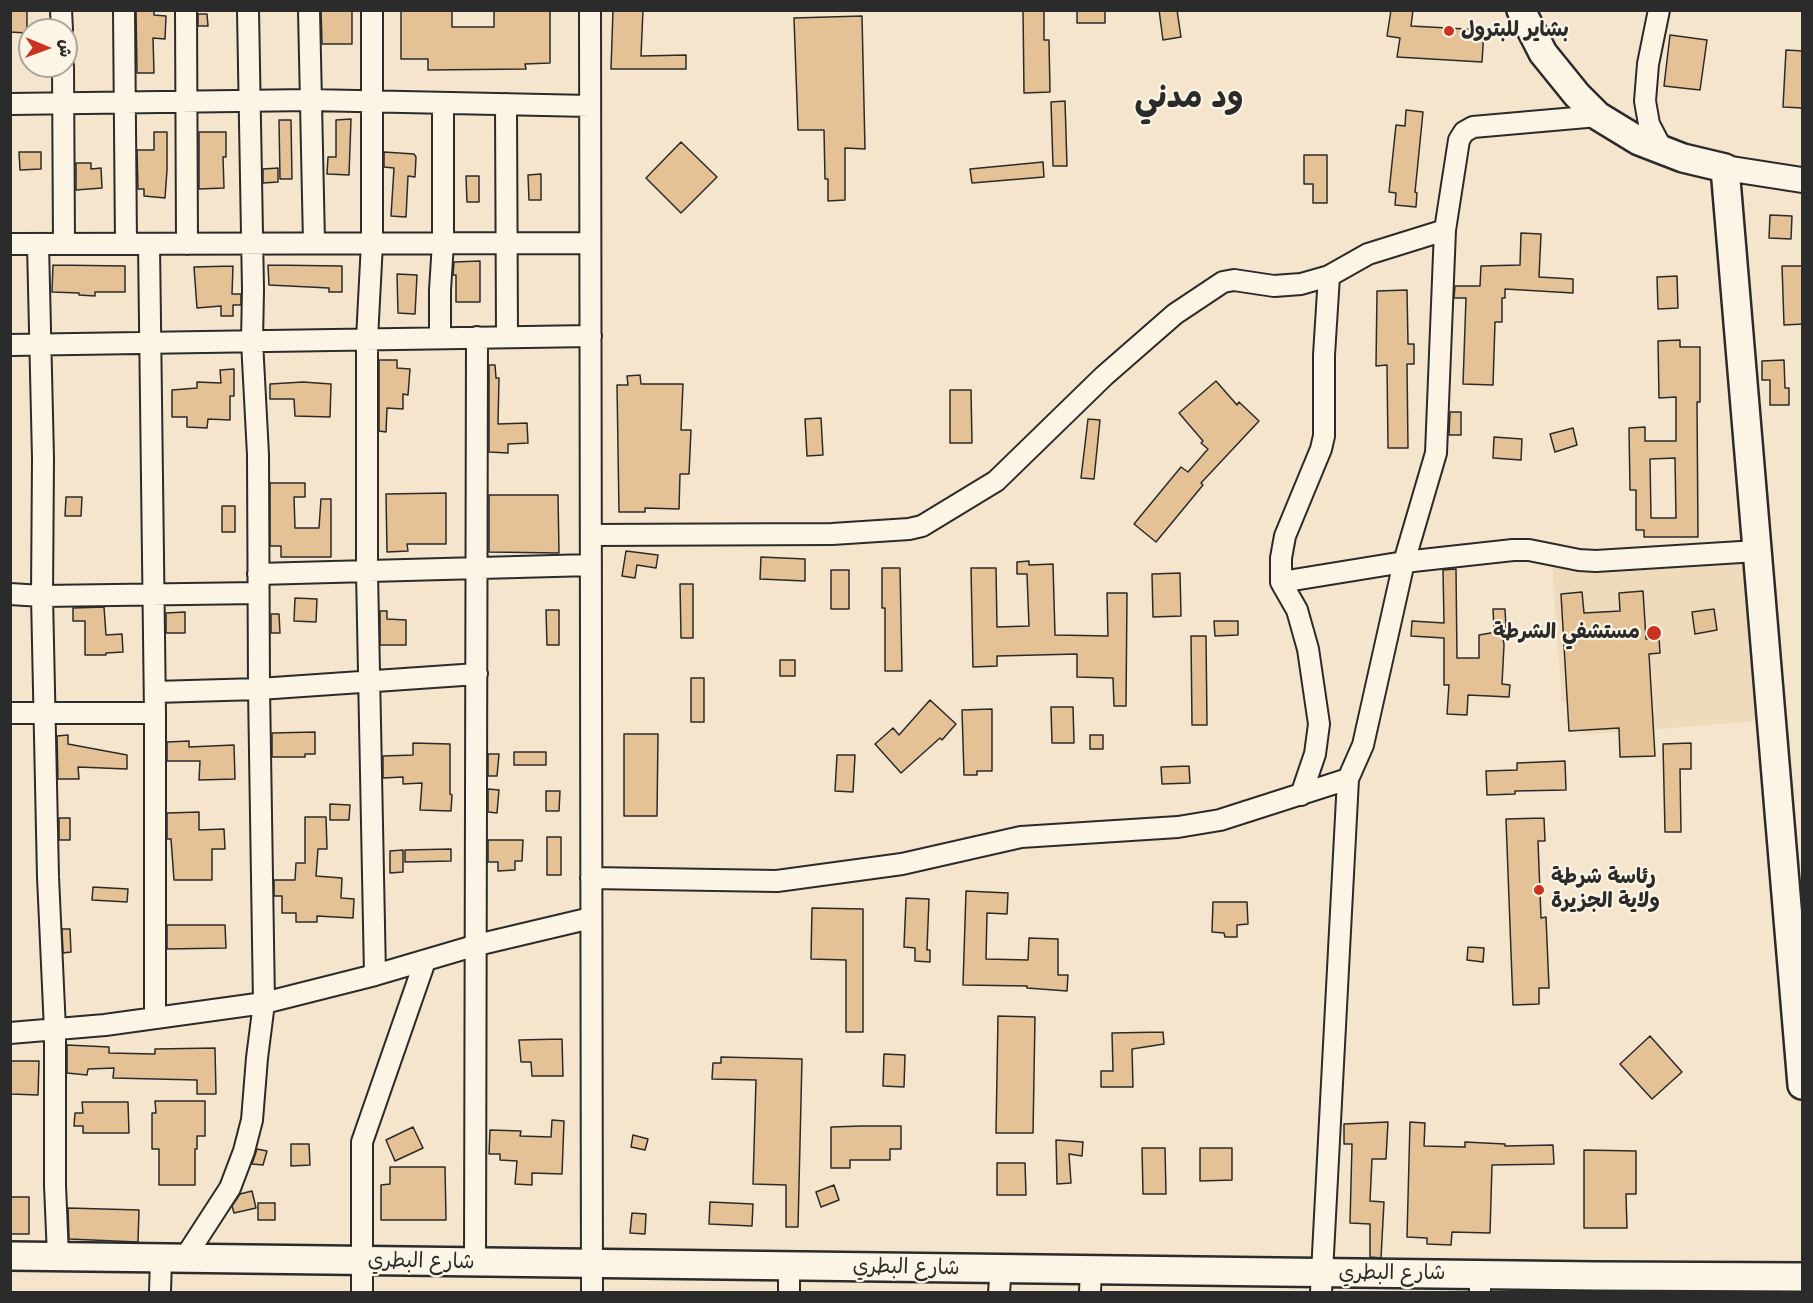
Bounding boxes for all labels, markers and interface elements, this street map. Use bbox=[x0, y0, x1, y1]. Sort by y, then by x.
north arrow bbox=[18, 18, 78, 78]
place label: بشاير للبترول bbox=[1461, 18, 1569, 44]
marker: بشاير للبترول bbox=[1442, 24, 1456, 38]
text: ش bbox=[55, 39, 74, 57]
district label: ود مدني bbox=[1134, 79, 1244, 119]
place label: مستشفي الشرطة bbox=[1493, 620, 1640, 646]
marker: مستشفي الشرطة bbox=[1645, 624, 1663, 642]
place label: رئاسة شرطة ولاية الجزيرة bbox=[1551, 865, 1660, 915]
marker: رئاسة شرطة ولاية الجزيرة bbox=[1532, 883, 1546, 897]
street label: شارع البطري bbox=[367, 1248, 475, 1276]
street label: شارع البطري bbox=[852, 1254, 960, 1282]
street label: شارع البطري bbox=[1338, 1261, 1446, 1287]

